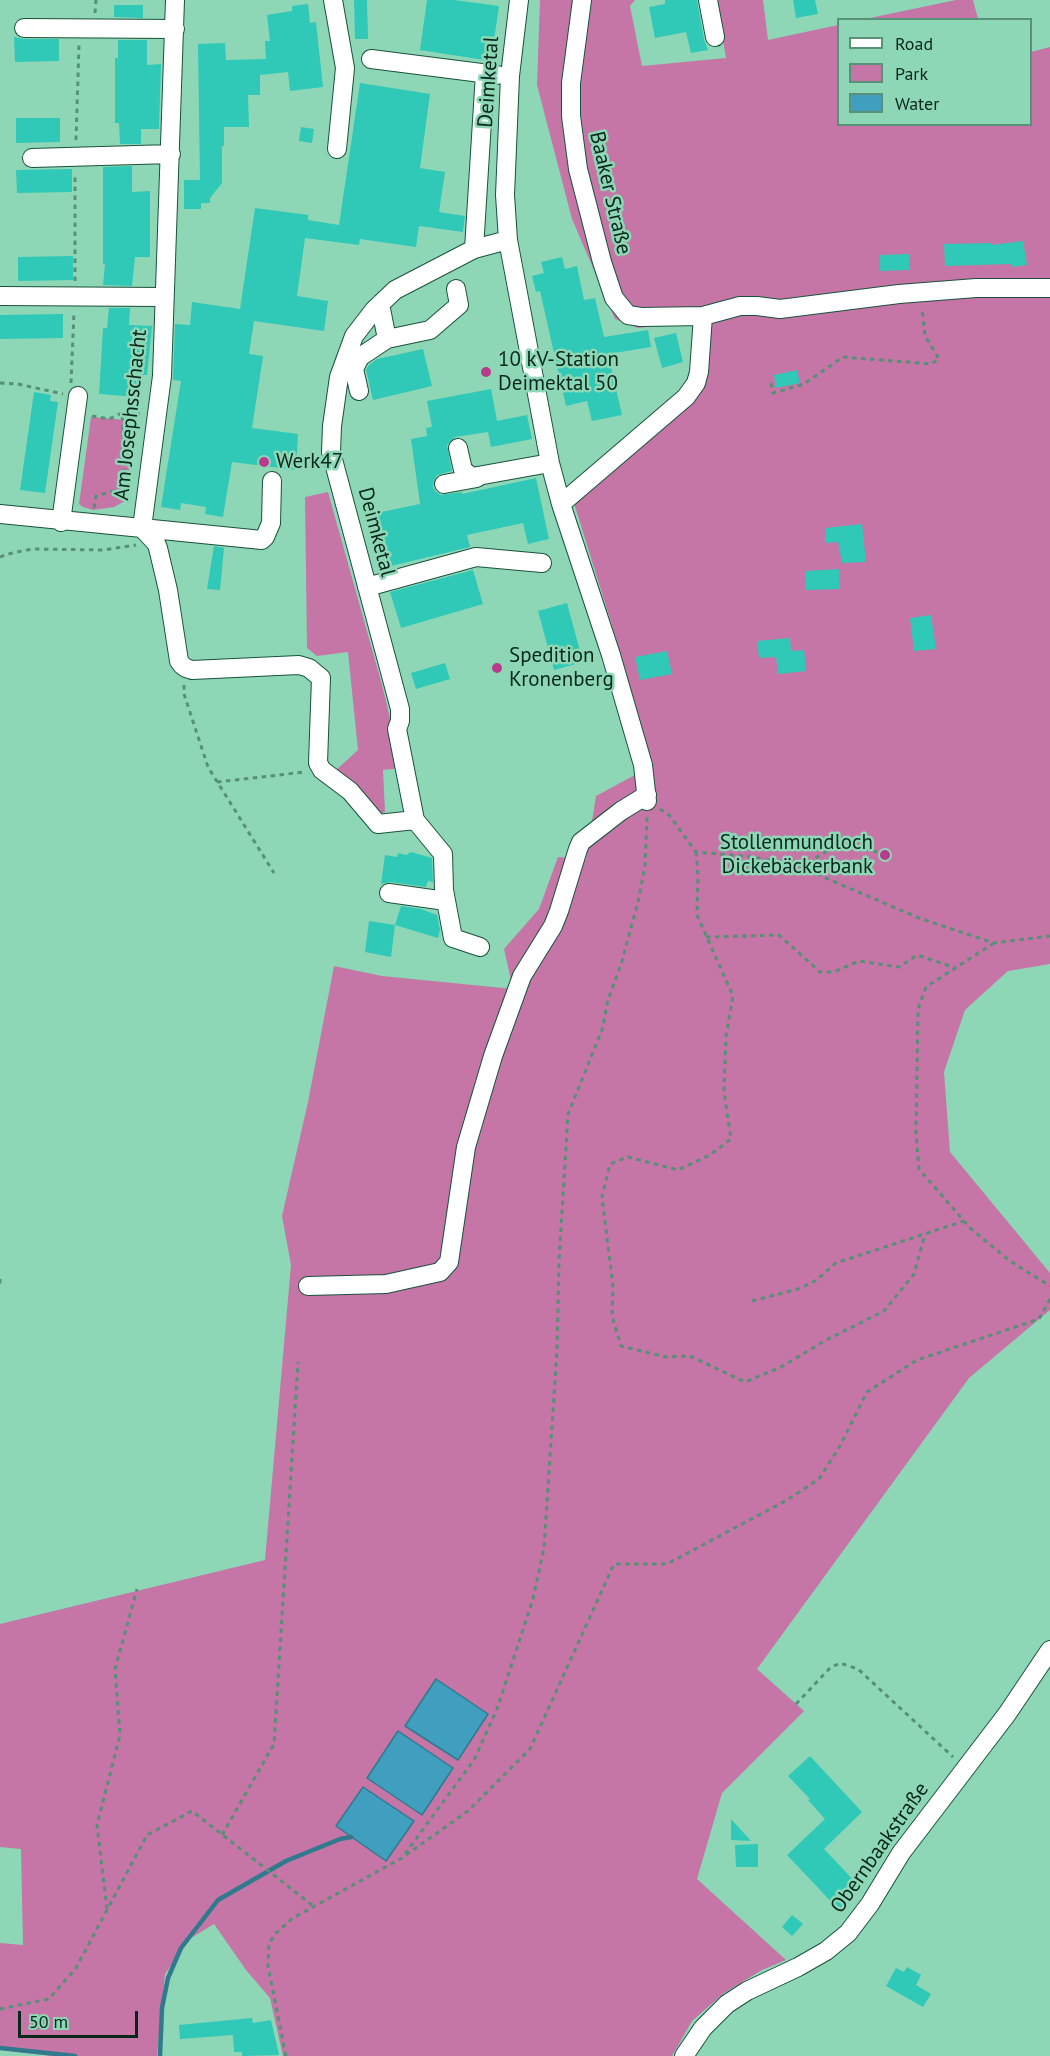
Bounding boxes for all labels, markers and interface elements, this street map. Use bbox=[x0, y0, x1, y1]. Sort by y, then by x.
legend bbox=[837, 18, 1032, 126]
text: Road bbox=[895, 32, 933, 55]
street label: Deimketal bbox=[473, 36, 505, 128]
text: Park bbox=[895, 62, 928, 85]
text: Water bbox=[895, 92, 939, 115]
street label: Baaker Straße bbox=[584, 129, 636, 257]
street label: Am Josephsschacht bbox=[109, 328, 153, 502]
place label: 10 kV-Station Deimektal 50 bbox=[498, 347, 619, 397]
marker: 10 kV-Station Deimektal 50 bbox=[479, 365, 493, 379]
place label: Werk47 bbox=[276, 449, 343, 475]
marker: Werk47 bbox=[257, 455, 271, 469]
street label: Deimketal bbox=[352, 485, 400, 579]
place label: Spedition Kronenberg bbox=[509, 643, 614, 693]
marker: Spedition Kronenberg bbox=[490, 661, 504, 675]
place label: Stollenmundloch Dickebäckerbank bbox=[720, 830, 873, 880]
marker: Stollenmundloch Dickebäckerbank bbox=[878, 848, 892, 862]
street label: Obernbaakstraße bbox=[826, 1778, 934, 1918]
scale bar bbox=[21, 1999, 141, 2037]
text: 50 m bbox=[29, 2010, 68, 2033]

